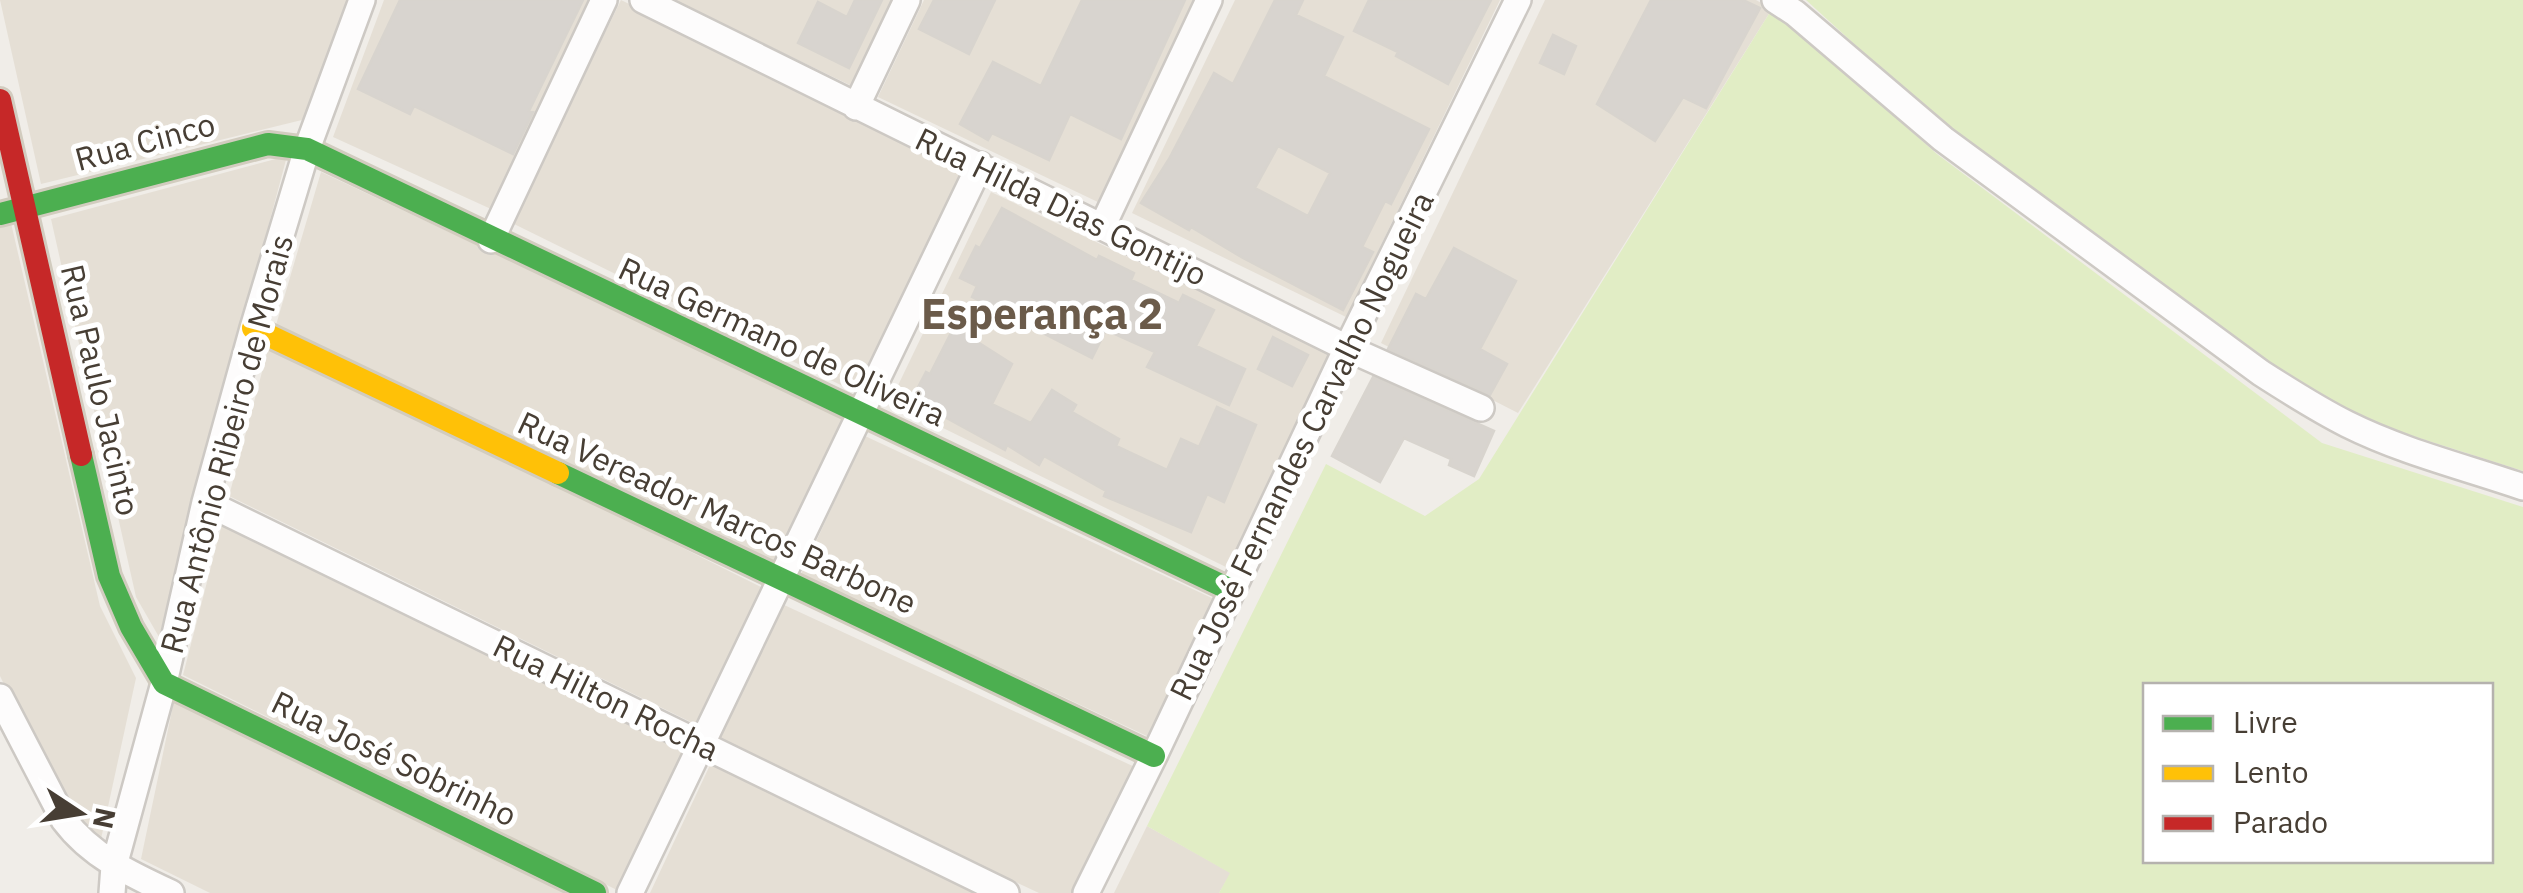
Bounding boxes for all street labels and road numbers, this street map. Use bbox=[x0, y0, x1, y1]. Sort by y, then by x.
street label: Rua Cinco bbox=[70, 102, 219, 180]
street label: Rua Hilda Dias Gontijo bbox=[909, 117, 1214, 295]
street label: Rua José Fernandes Carvalho Nogueira bbox=[1159, 184, 1443, 707]
street label: Rua Antônio Ribeiro de Morais bbox=[150, 230, 302, 658]
street label: Rua Germano de Oliveira bbox=[612, 247, 953, 435]
street label: Rua Paulo Jacinto bbox=[52, 260, 150, 519]
street label: Rua Vereador Marcos Barbone bbox=[511, 401, 923, 623]
street label: Rua Hilton Rocha bbox=[486, 624, 726, 770]
street label: Rua José Sobrinho bbox=[265, 681, 524, 836]

